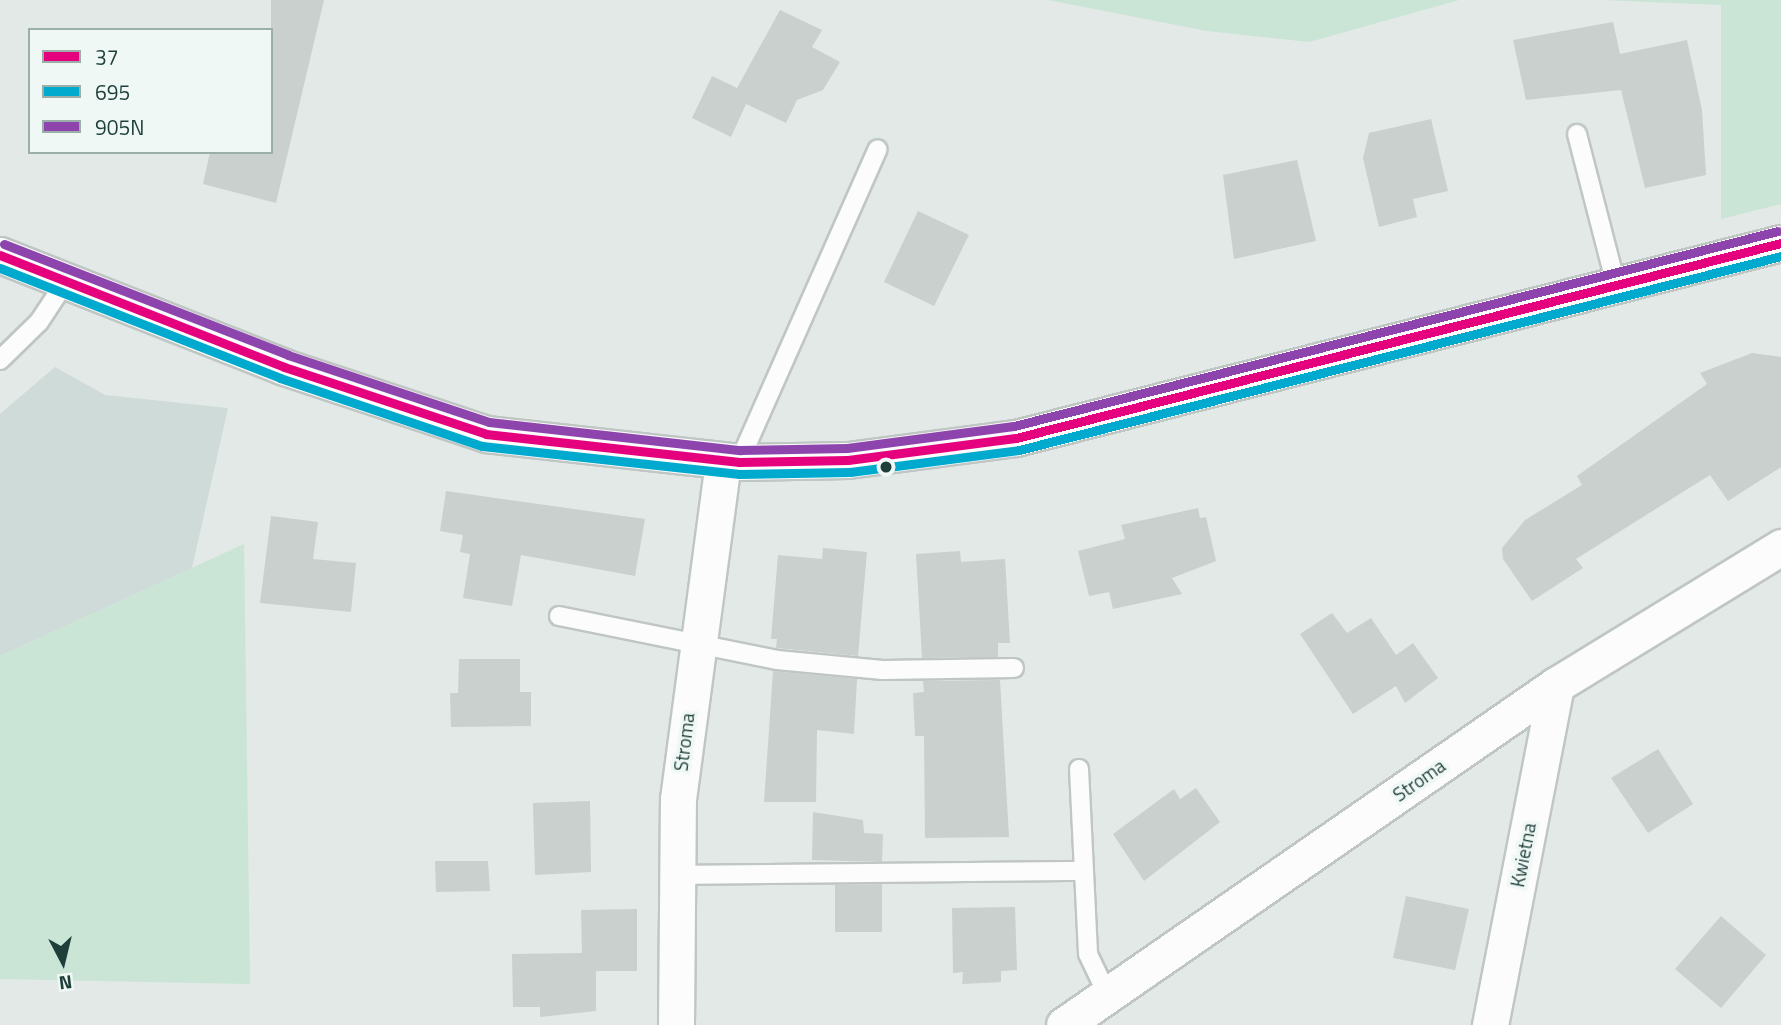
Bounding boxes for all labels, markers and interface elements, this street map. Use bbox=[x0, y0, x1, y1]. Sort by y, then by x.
legend bbox=[28, 28, 273, 154]
text: 37 bbox=[95, 41, 119, 73]
text: 695 bbox=[95, 76, 130, 108]
text: 905N bbox=[95, 111, 144, 143]
unlabelled marker bbox=[879, 460, 893, 474]
street label: Stroma bbox=[669, 712, 699, 772]
street label: Stroma bbox=[1388, 754, 1450, 806]
street label: Kwietna bbox=[1506, 821, 1540, 889]
north arrow bbox=[28, 927, 98, 997]
text: N bbox=[57, 968, 74, 999]

